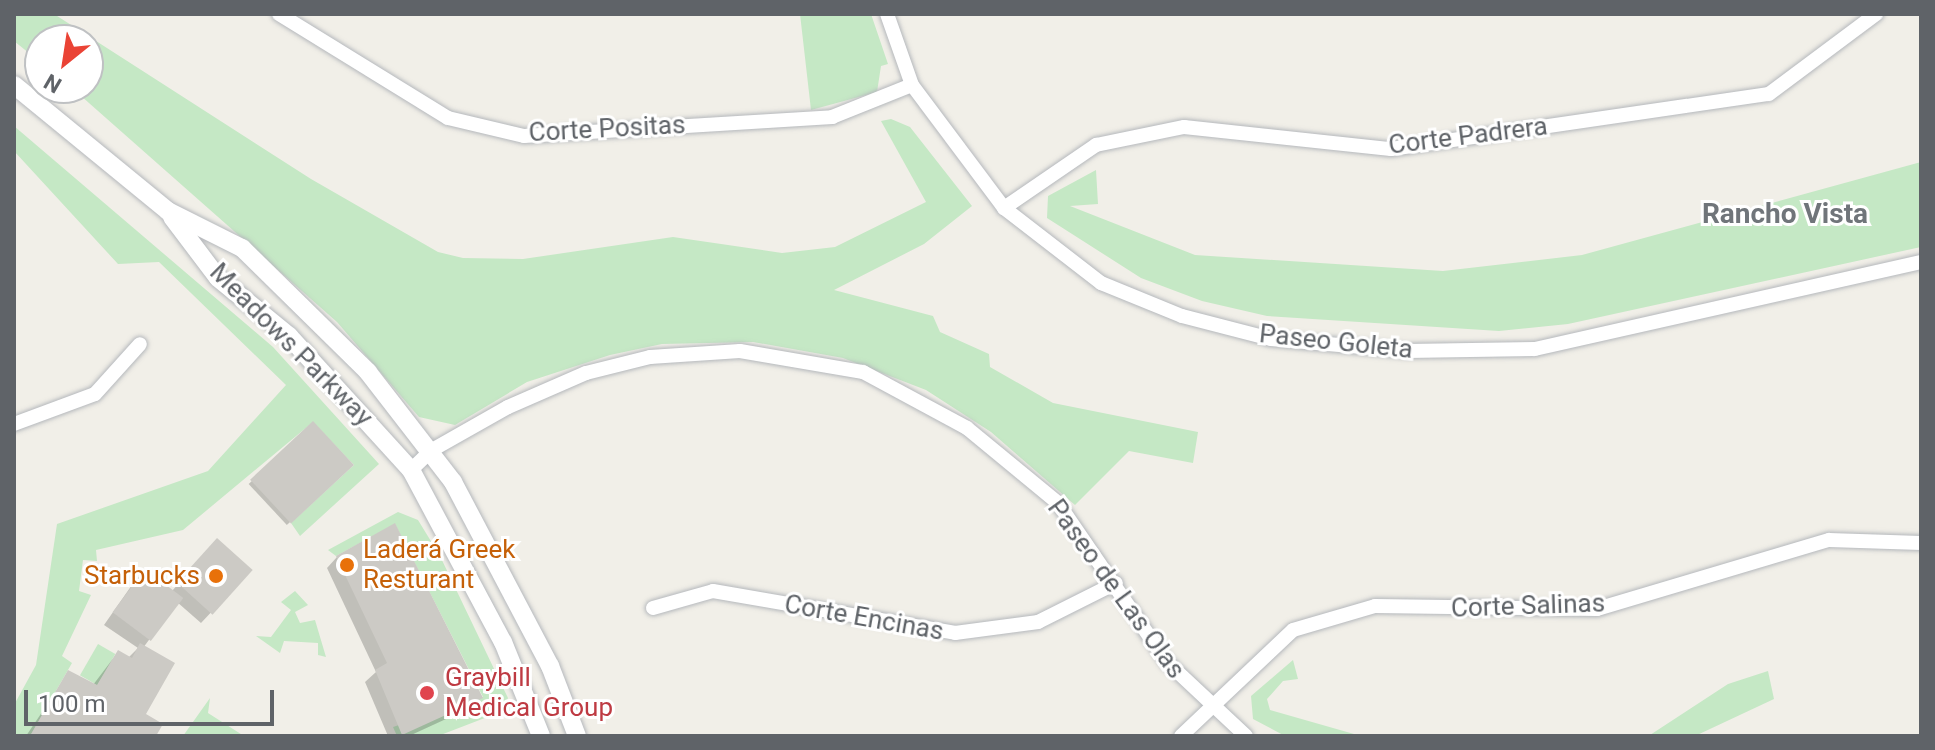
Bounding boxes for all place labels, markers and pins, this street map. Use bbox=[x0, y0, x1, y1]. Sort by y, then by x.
place label: Laderá Greek Resturant bbox=[363, 534, 516, 596]
marker: Laderá Greek Resturant bbox=[338, 556, 356, 574]
place label: Starbucks bbox=[84, 560, 200, 592]
marker: Starbucks bbox=[207, 567, 225, 585]
place label: Graybill Medical Group bbox=[445, 662, 613, 724]
marker: Graybill Medical Group bbox=[416, 682, 438, 704]

